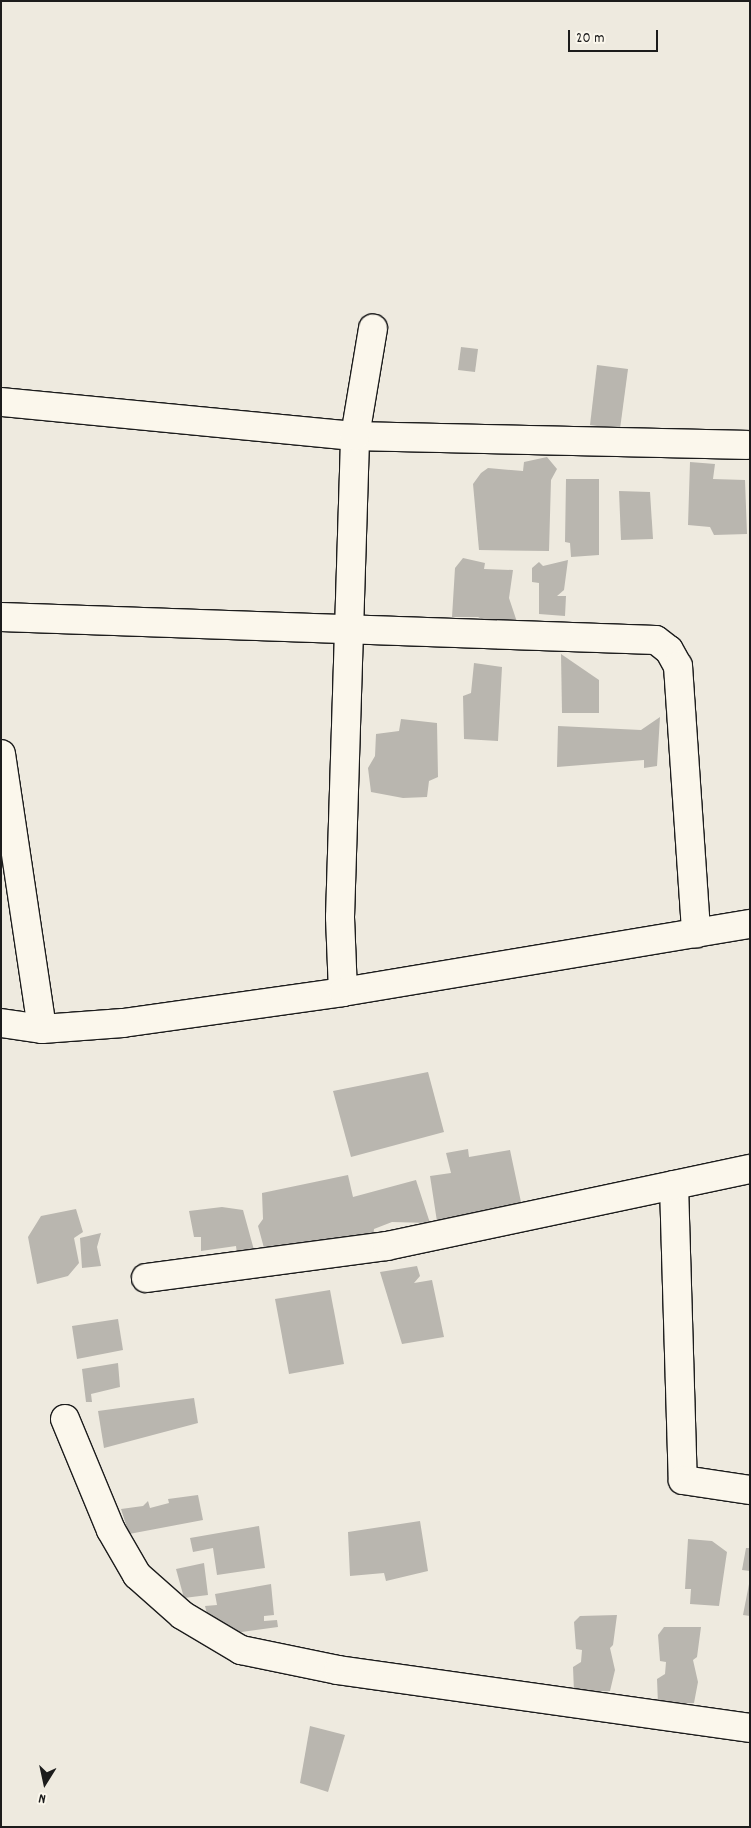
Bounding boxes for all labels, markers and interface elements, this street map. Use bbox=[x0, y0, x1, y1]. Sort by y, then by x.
scale bar bbox=[571, 20, 661, 52]
text: 20 m bbox=[576, 28, 604, 50]
north arrow bbox=[20, 1758, 70, 1808]
text: N bbox=[37, 1787, 48, 1808]

